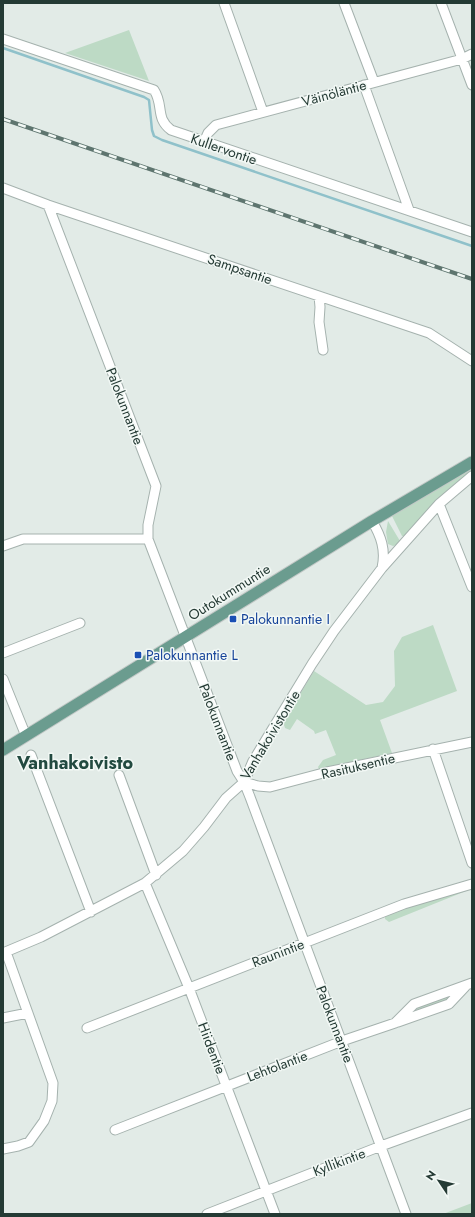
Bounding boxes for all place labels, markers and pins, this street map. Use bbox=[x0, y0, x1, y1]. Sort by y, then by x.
place label: Palokunnantie I bbox=[241, 609, 330, 629]
marker: Palokunnantie I bbox=[228, 614, 238, 624]
place label: Palokunnantie L bbox=[146, 645, 238, 665]
marker: Palokunnantie L bbox=[133, 650, 143, 660]

